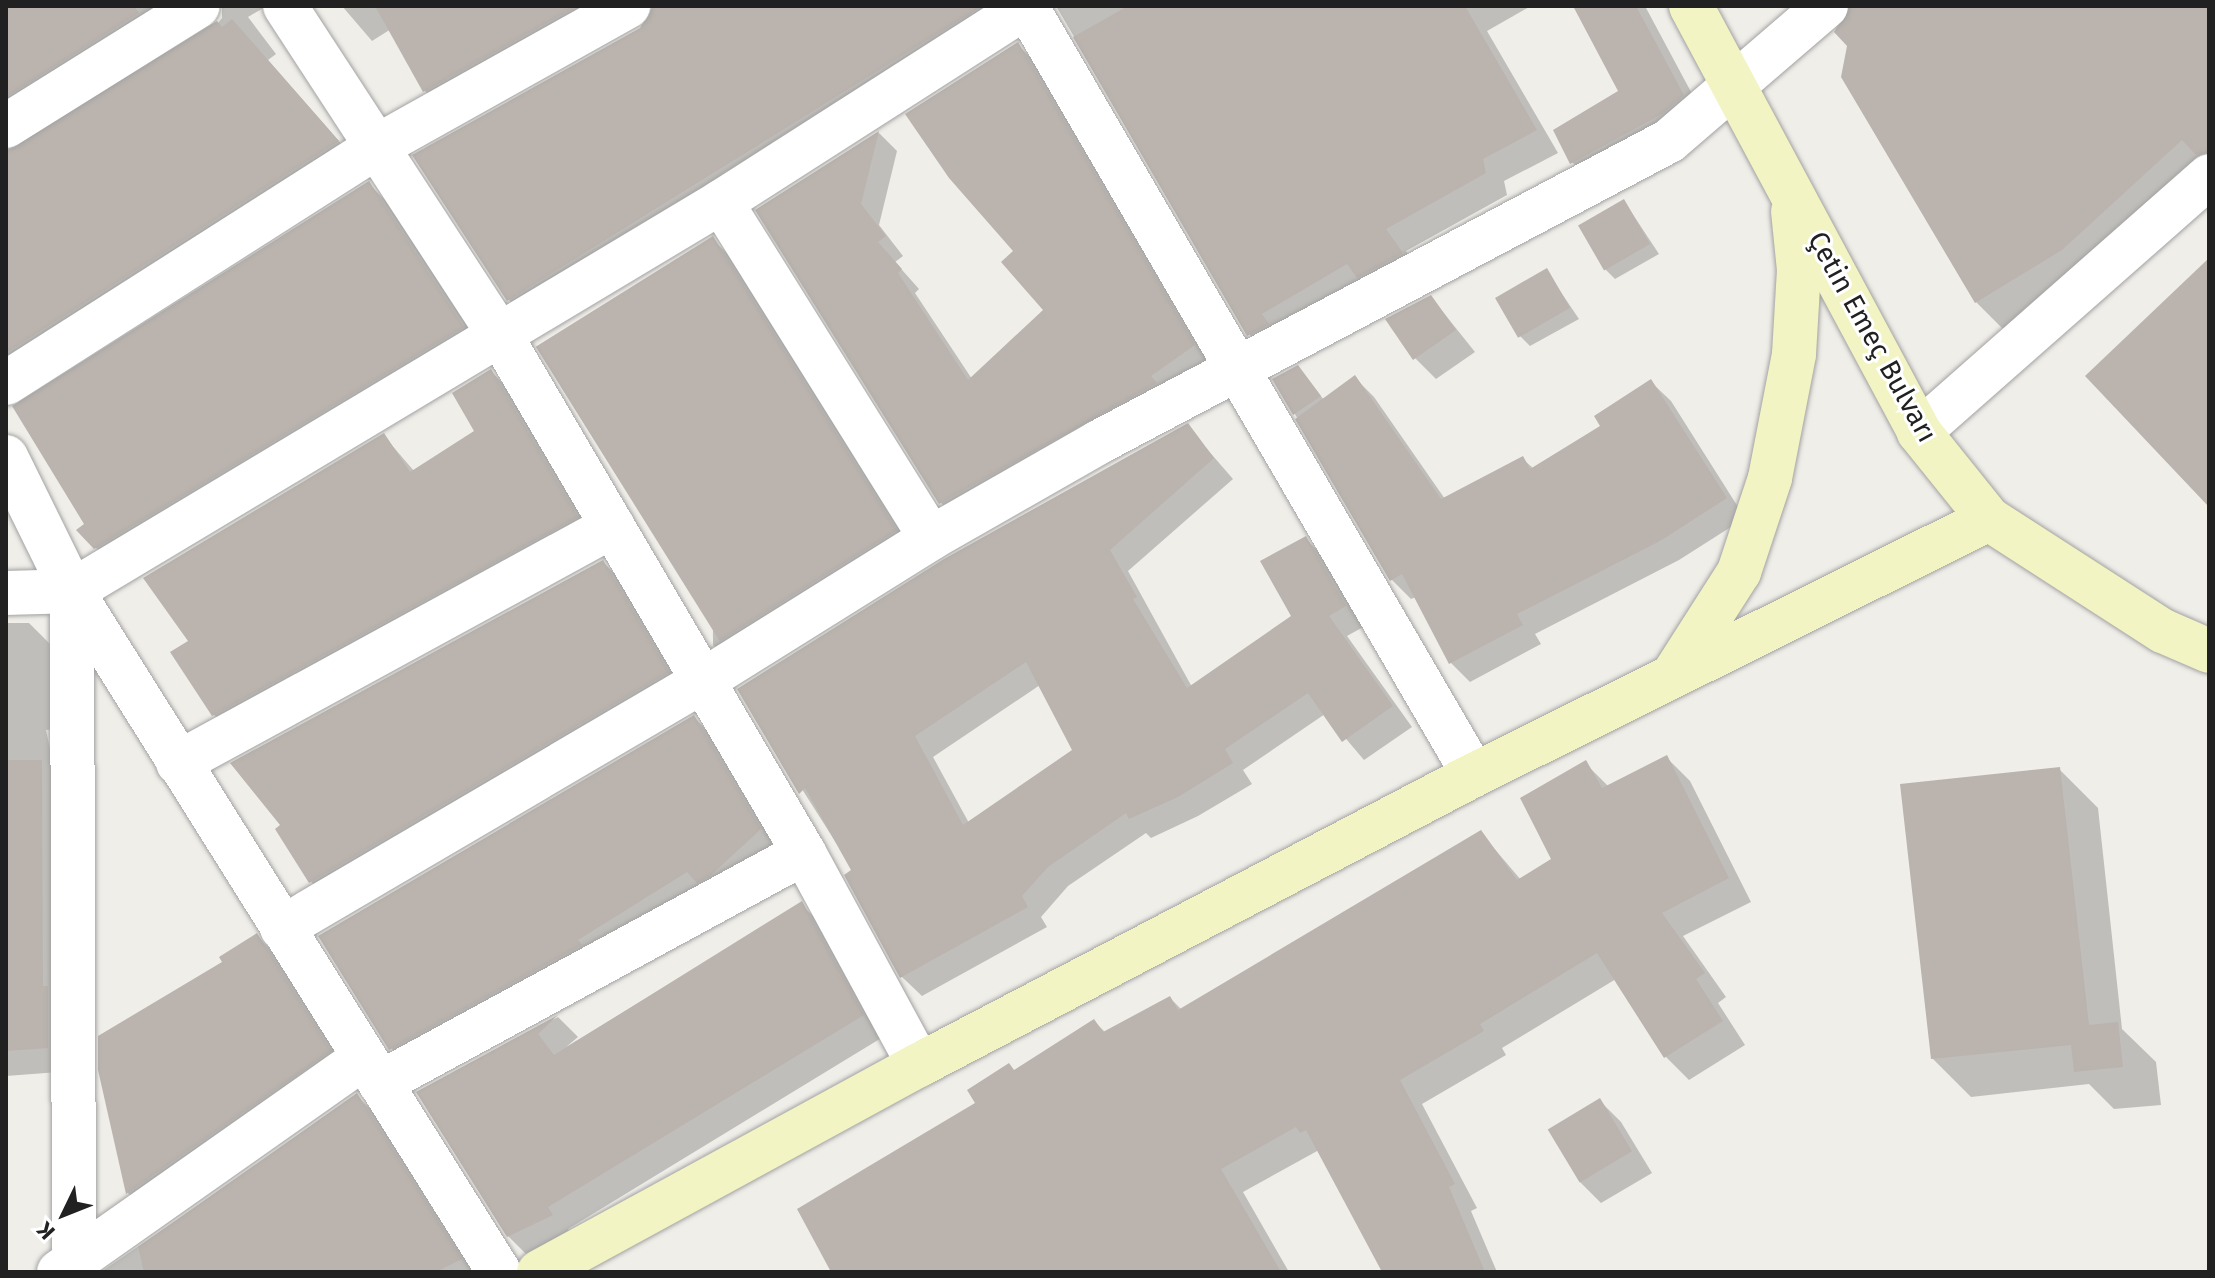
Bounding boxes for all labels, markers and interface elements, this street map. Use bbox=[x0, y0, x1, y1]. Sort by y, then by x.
street label: Çetin Emeç Bulvarı bbox=[1800, 226, 1944, 448]
north arrow bbox=[24, 1174, 104, 1254]
text: K bbox=[31, 1216, 61, 1245]

